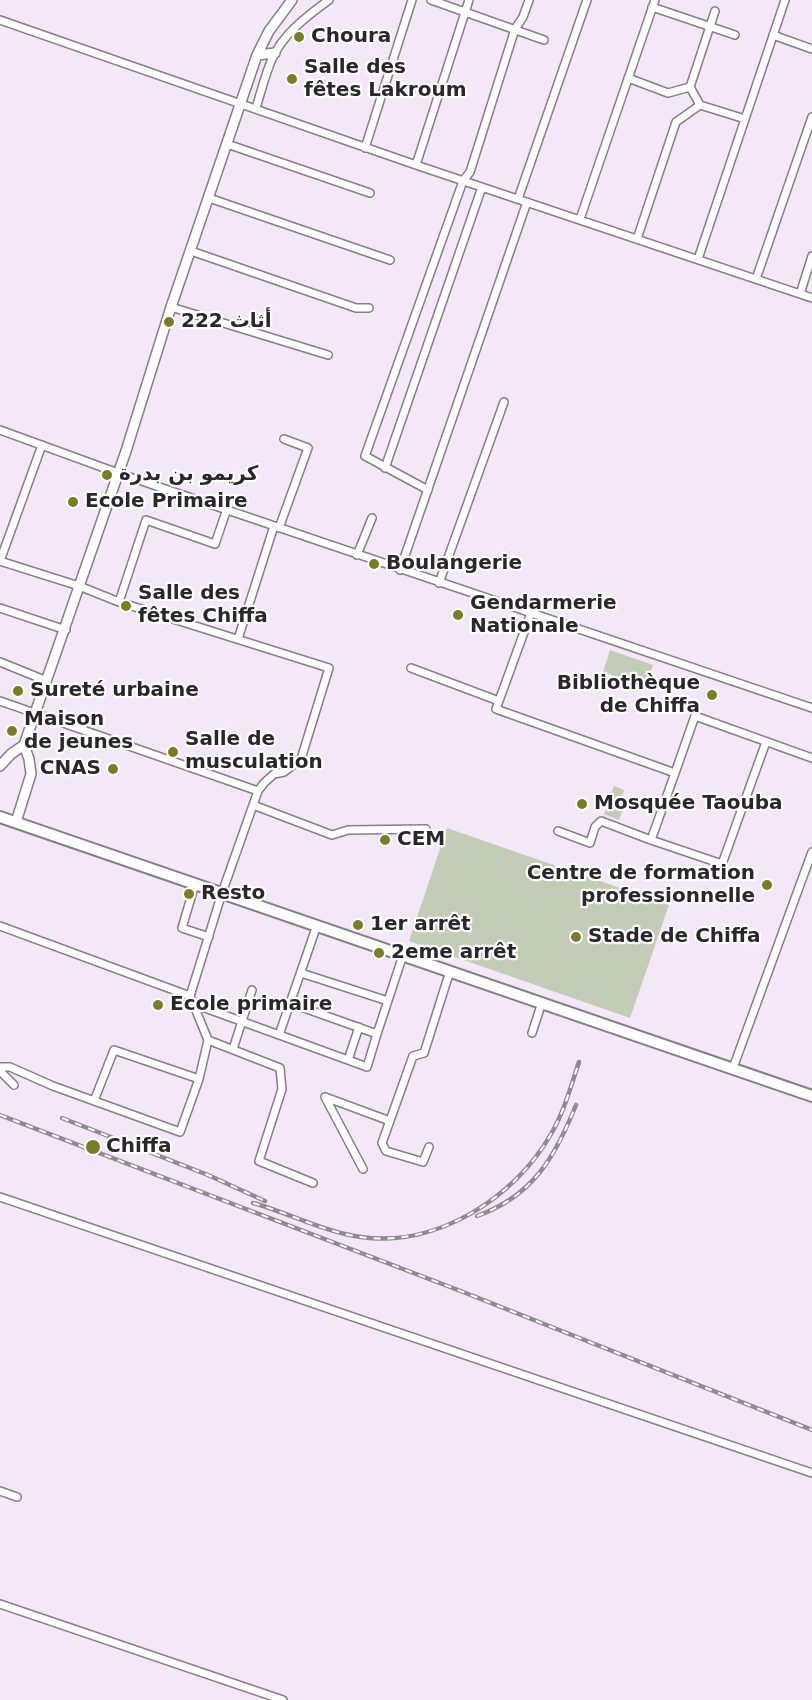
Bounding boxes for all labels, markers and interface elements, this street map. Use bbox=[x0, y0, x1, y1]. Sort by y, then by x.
place label: Choura bbox=[311, 25, 391, 49]
marker: Choura bbox=[292, 30, 306, 44]
place label: Salle des fêtes Lakroum bbox=[304, 56, 466, 103]
marker: Salle des fêtes Lakroum bbox=[285, 72, 299, 86]
place label: أثاث 222 bbox=[181, 310, 272, 334]
marker: أثاث 222 bbox=[162, 315, 176, 329]
place label: كريمو بن بدرة bbox=[119, 463, 258, 487]
marker: كريمو بن بدرة bbox=[100, 468, 114, 482]
place label: Ecole Primaire bbox=[85, 490, 248, 514]
marker: Ecole Primaire bbox=[66, 495, 80, 509]
place label: Boulangerie bbox=[386, 552, 522, 576]
marker: Boulangerie bbox=[367, 557, 381, 571]
place label: Salle des fêtes Chiffa bbox=[138, 582, 268, 629]
place label: Gendarmerie Nationale bbox=[470, 592, 617, 639]
marker: Salle des fêtes Chiffa bbox=[119, 599, 133, 613]
marker: Gendarmerie Nationale bbox=[451, 608, 465, 622]
place label: Bibliothèque de Chiffa bbox=[557, 672, 700, 719]
place label: Sureté urbaine bbox=[30, 679, 199, 703]
marker: Sureté urbaine bbox=[11, 684, 25, 698]
marker: Bibliothèque de Chiffa bbox=[705, 688, 719, 702]
place label: Maison de jeunes bbox=[24, 708, 133, 755]
marker: Maison de jeunes bbox=[5, 724, 19, 738]
place label: Salle de musculation bbox=[185, 728, 323, 775]
marker: Salle de musculation bbox=[166, 745, 180, 759]
place label: CNAS bbox=[40, 757, 101, 781]
marker: CNAS bbox=[106, 762, 120, 776]
place label: Mosquée Taouba bbox=[594, 792, 783, 816]
marker: Mosquée Taouba bbox=[575, 797, 589, 811]
place label: CEM bbox=[397, 828, 445, 852]
marker: CEM bbox=[378, 833, 392, 847]
place label: Centre de formation professionnelle bbox=[527, 862, 755, 909]
marker: Centre de formation professionnelle bbox=[760, 878, 774, 892]
place label: Resto bbox=[201, 882, 265, 906]
marker: Resto bbox=[182, 887, 196, 901]
place label: 1er arrêt bbox=[370, 913, 471, 937]
marker: 1er arrêt bbox=[351, 918, 365, 932]
place label: Stade de Chiffa bbox=[588, 925, 761, 949]
marker: Stade de Chiffa bbox=[569, 930, 583, 944]
place label: 2eme arrêt bbox=[391, 941, 516, 965]
marker: 2eme arrêt bbox=[372, 946, 386, 960]
place label: Ecole primaire bbox=[170, 993, 332, 1017]
marker: Ecole primaire bbox=[151, 998, 165, 1012]
place label: Chiffa bbox=[106, 1135, 171, 1159]
marker: Chiffa bbox=[84, 1138, 102, 1156]

